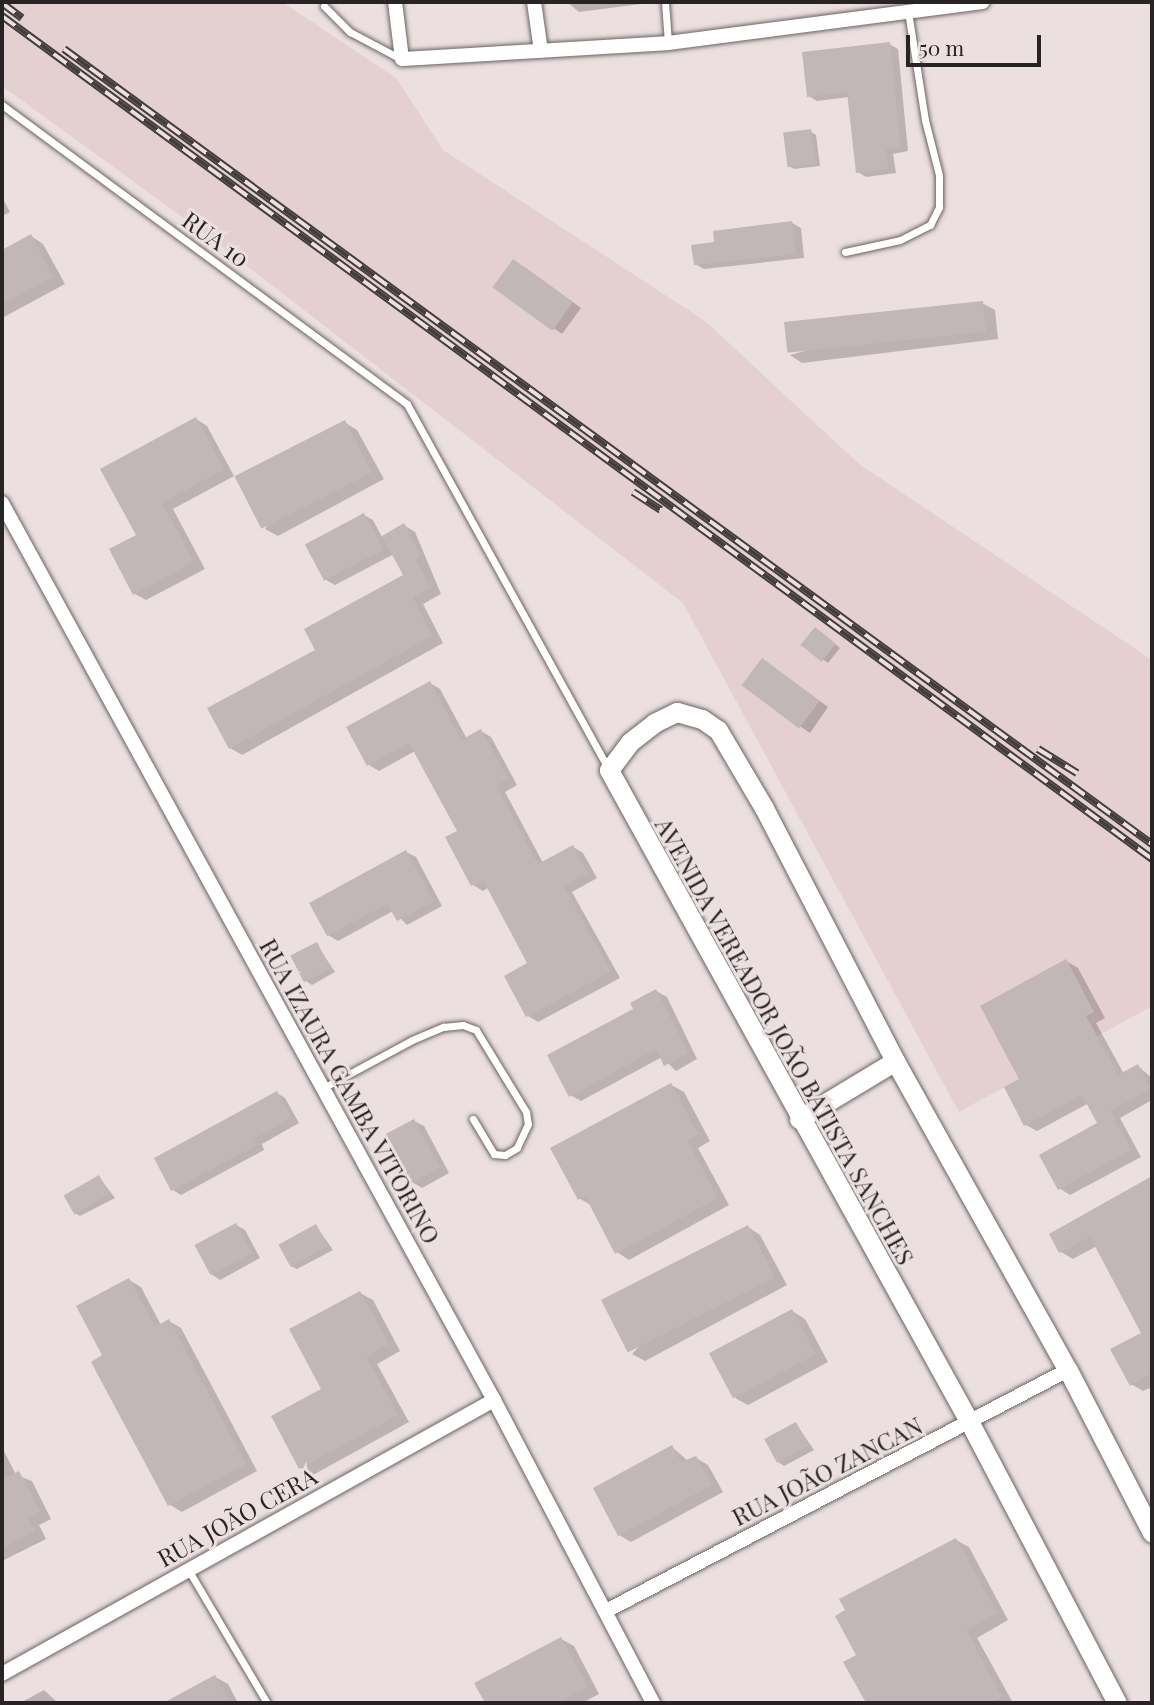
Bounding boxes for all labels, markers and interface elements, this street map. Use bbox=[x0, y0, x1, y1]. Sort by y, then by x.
scale bar bbox=[909, 21, 1044, 65]
text: 50 m bbox=[919, 33, 964, 61]
street label: RUA 10 bbox=[177, 205, 255, 273]
street label: AVENIDA VEREADOR JOÃO BATISTA SANCHES bbox=[649, 812, 921, 1270]
street label: RUA IZAURA GAMBA VITORINO bbox=[254, 933, 446, 1249]
street label: RUA JOÃO ZANCAN bbox=[727, 1411, 927, 1531]
street label: RUA JOÃO CERA bbox=[152, 1461, 322, 1573]

